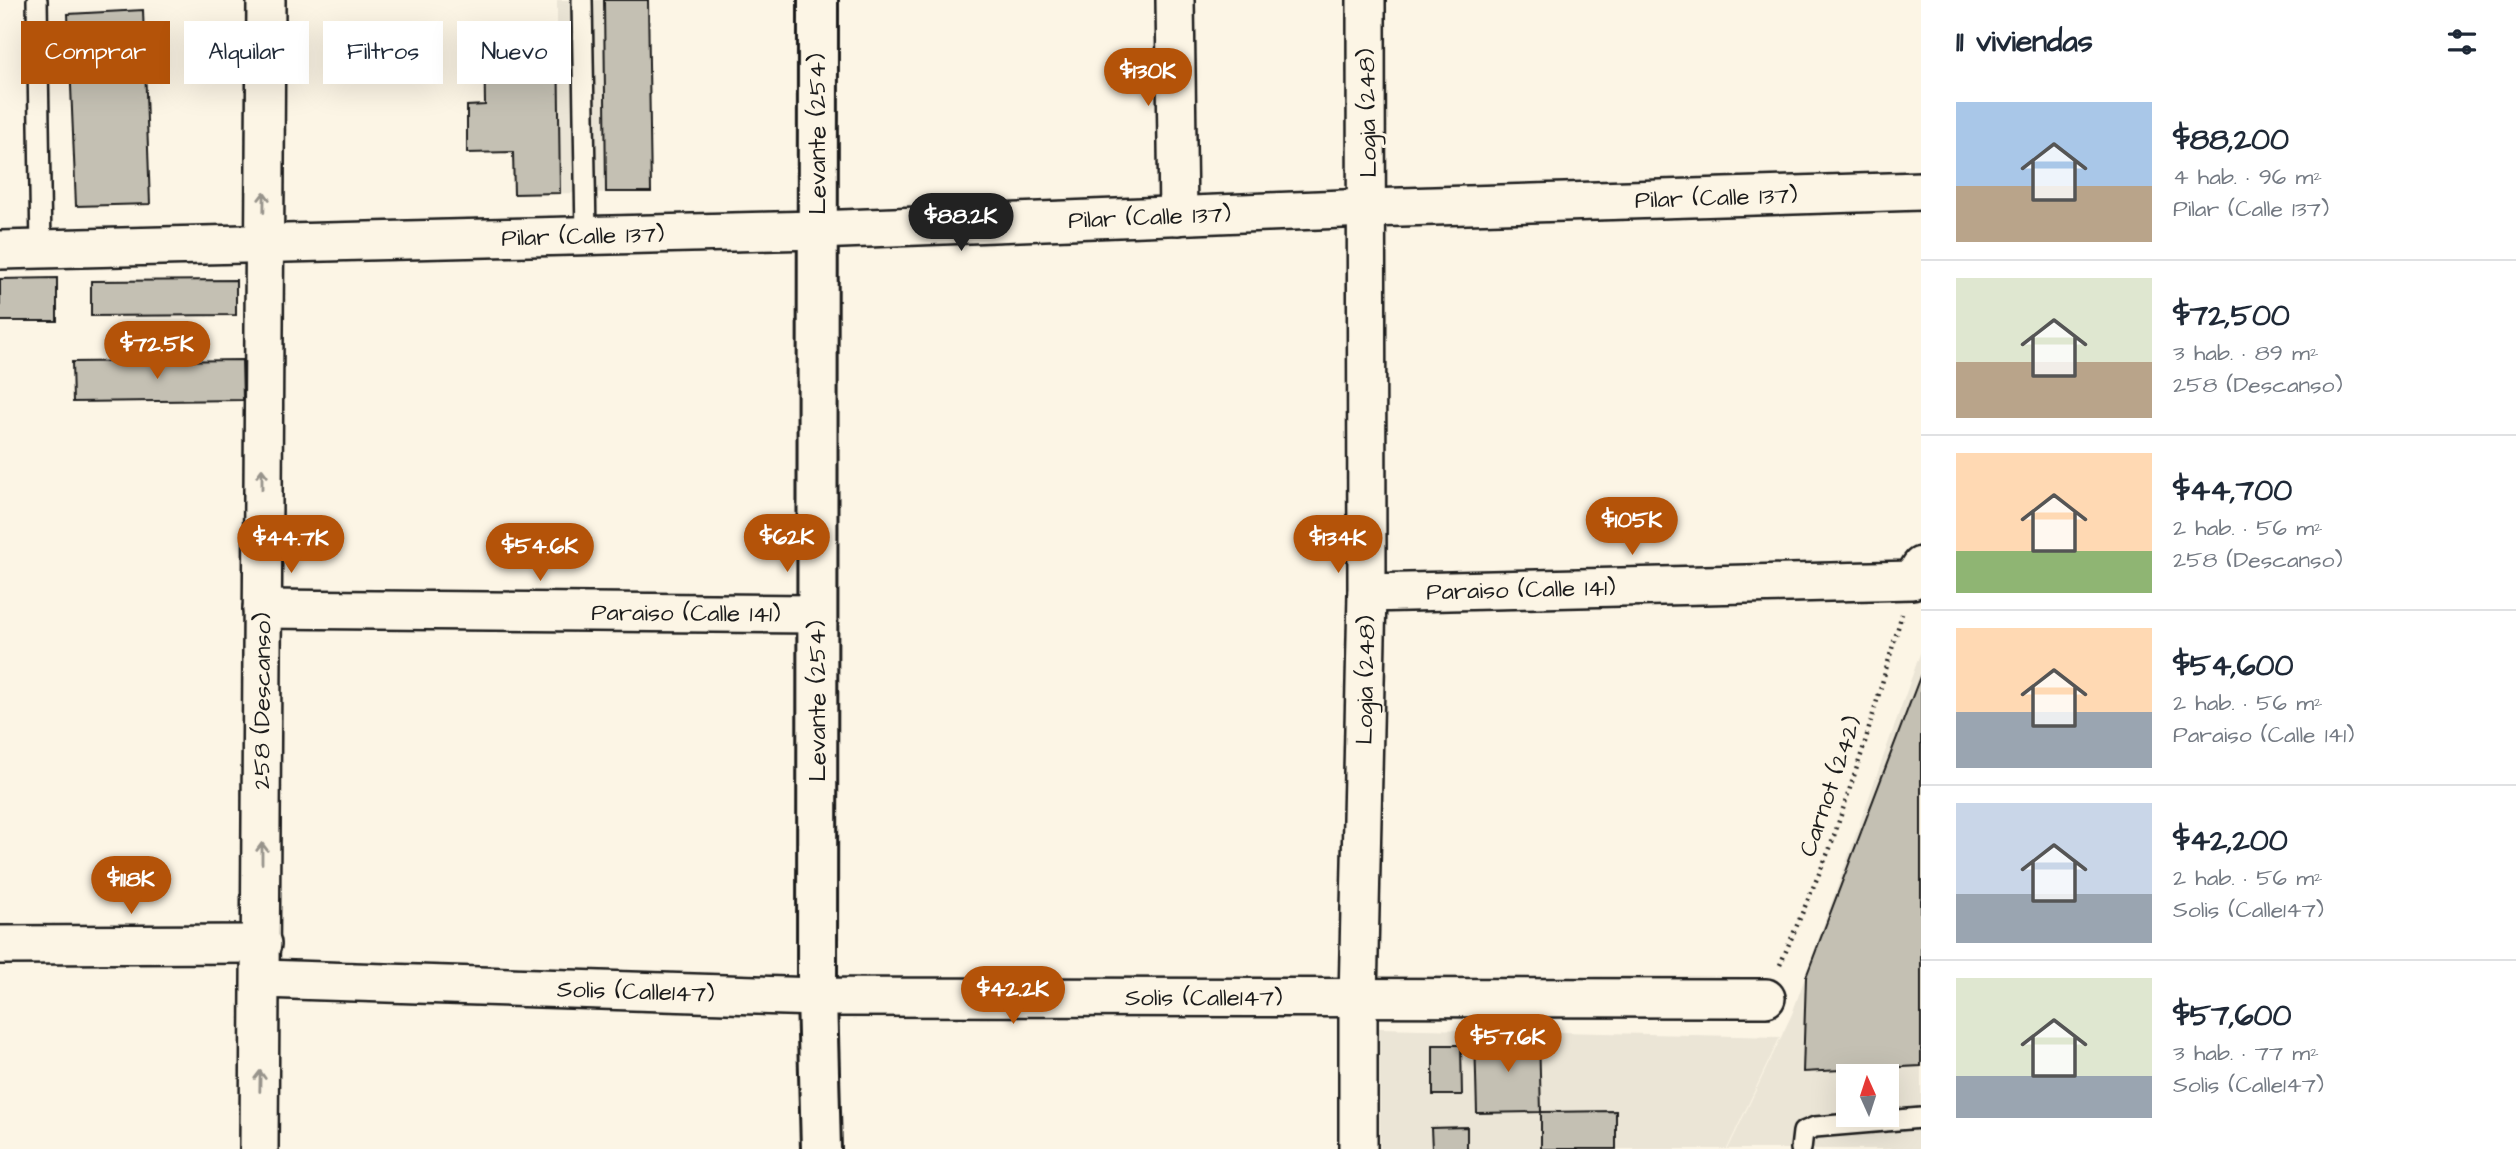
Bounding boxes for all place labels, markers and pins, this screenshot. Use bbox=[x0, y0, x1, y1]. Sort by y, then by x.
pin: $130K bbox=[1099, 48, 1197, 108]
pin: $88.2K bbox=[904, 194, 1018, 253]
pin: $72.5K bbox=[100, 322, 214, 381]
pin: $105K bbox=[1583, 498, 1681, 557]
pin: $62K bbox=[746, 514, 828, 574]
pin: $44.7K bbox=[234, 516, 348, 575]
pin: $134K bbox=[1289, 516, 1387, 575]
pin: $54.6K bbox=[483, 524, 597, 583]
pin: $118K bbox=[82, 856, 180, 916]
pin: $42.2K bbox=[956, 967, 1070, 1026]
pin: $57.6K bbox=[1451, 1014, 1565, 1074]

